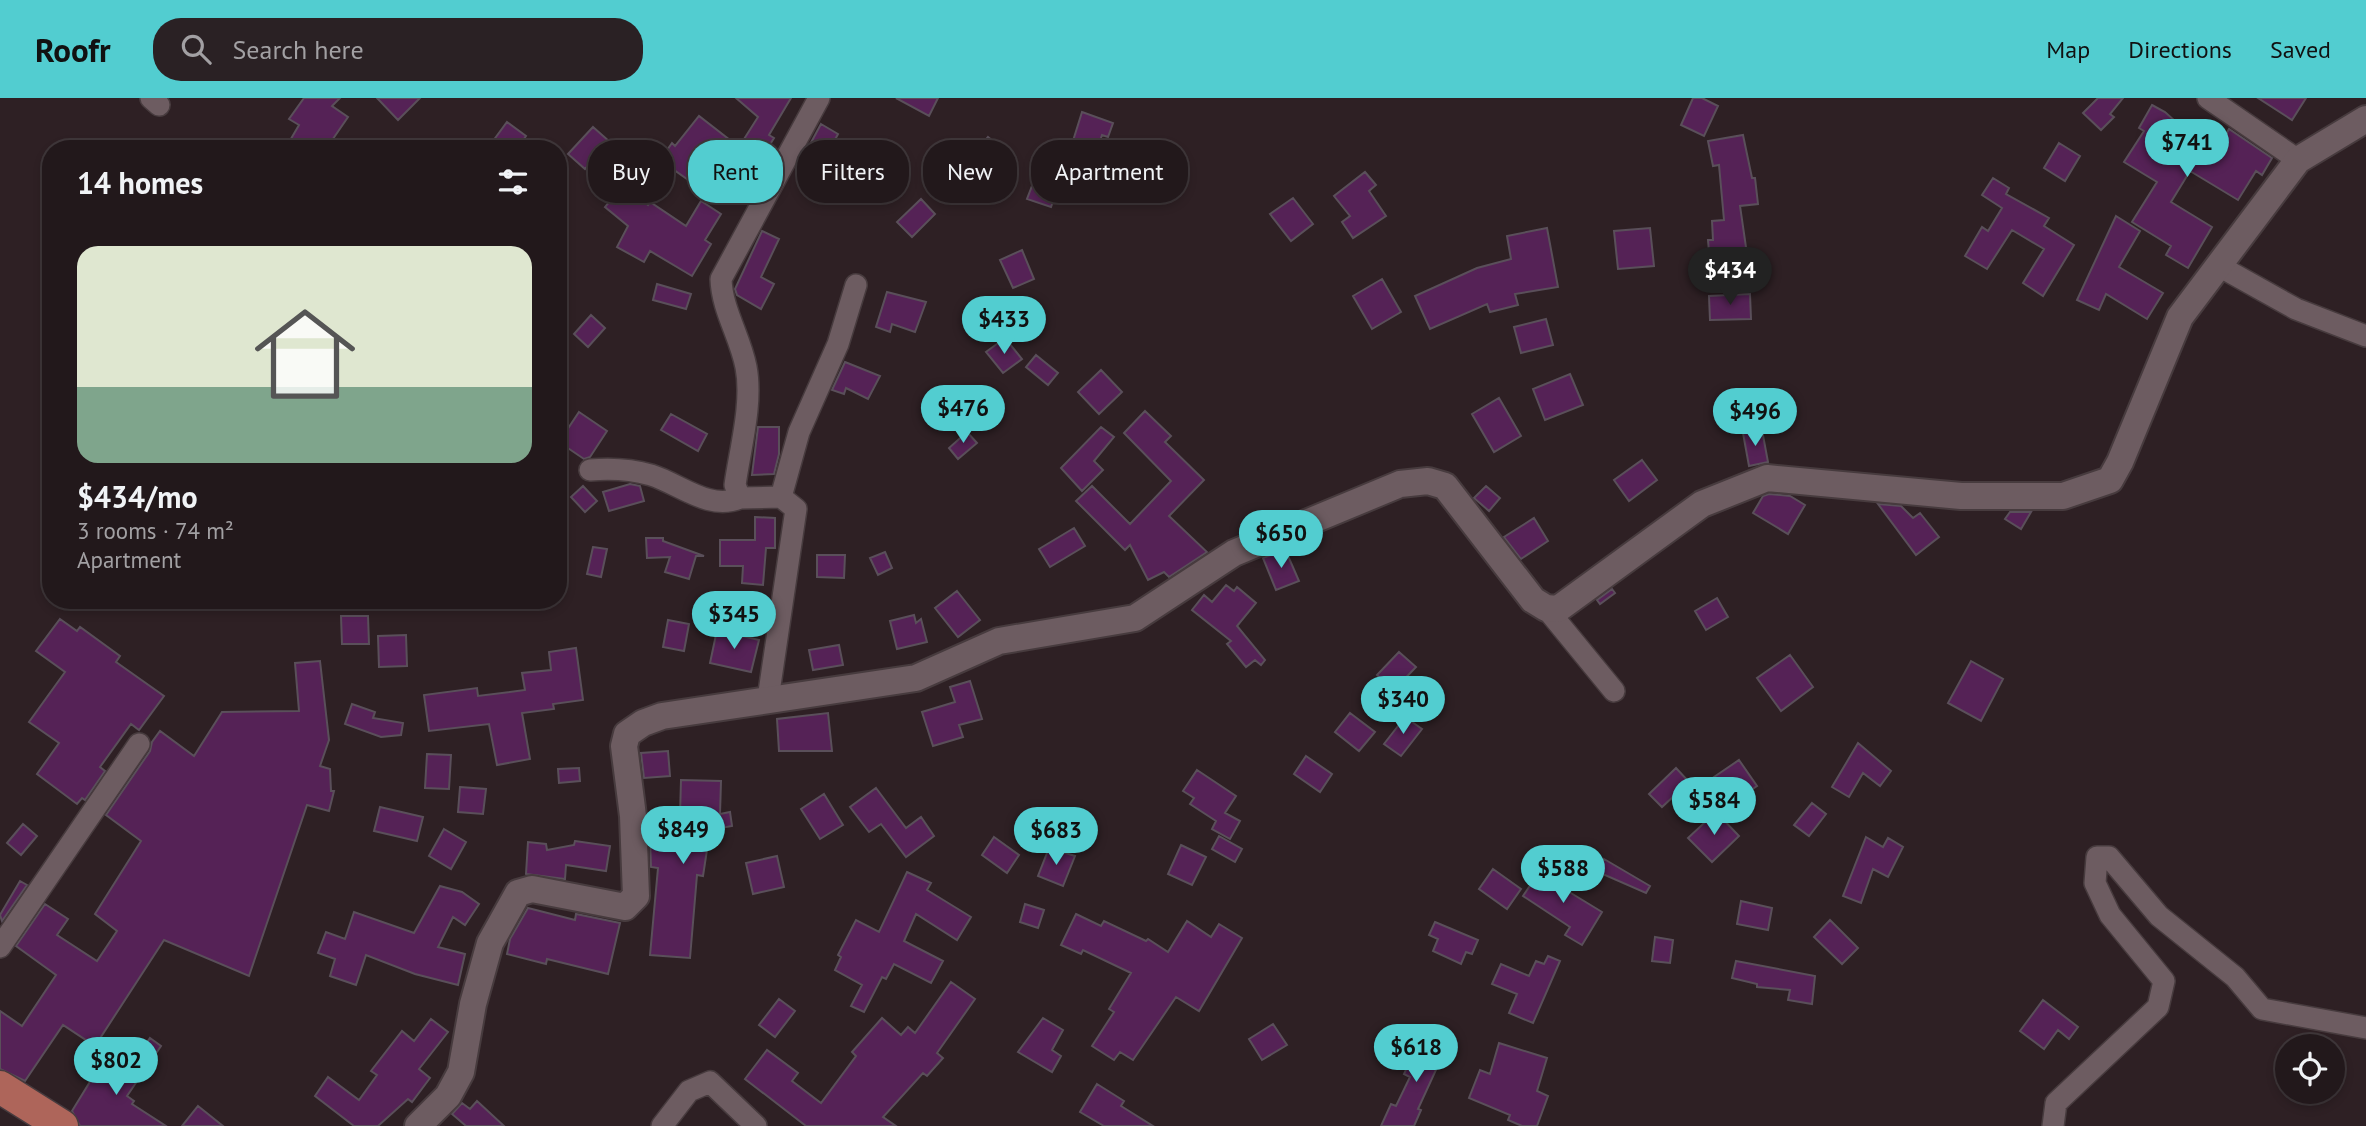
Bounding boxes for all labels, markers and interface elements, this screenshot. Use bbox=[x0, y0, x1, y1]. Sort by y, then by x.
search box bbox=[153, 18, 643, 81]
text: Roofr bbox=[35, 28, 111, 71]
icon: search bbox=[177, 30, 215, 68]
text: Search here bbox=[233, 33, 364, 66]
text: Map bbox=[2046, 34, 2090, 65]
text: Directions bbox=[2128, 34, 2232, 65]
text: Saved bbox=[2270, 34, 2331, 65]
pin: $741 bbox=[2146, 120, 2228, 179]
text: $741 bbox=[2161, 127, 2213, 156]
chip: Buy bbox=[588, 140, 674, 203]
chip: Rent bbox=[688, 140, 783, 203]
chip: Filters bbox=[797, 140, 909, 203]
chip: New bbox=[923, 140, 1017, 203]
chip: Apartment bbox=[1031, 140, 1188, 203]
text: 14 homes bbox=[77, 163, 203, 202]
icon: filters bbox=[494, 163, 532, 201]
pin: $434 bbox=[1689, 248, 1771, 307]
text: $434 bbox=[1704, 255, 1756, 284]
icon: home bbox=[242, 291, 368, 417]
pin: $433 bbox=[963, 296, 1045, 356]
text: $433 bbox=[978, 304, 1030, 333]
pin: $476 bbox=[922, 386, 1004, 445]
pin: $496 bbox=[1714, 388, 1796, 448]
text: $476 bbox=[937, 393, 989, 422]
text: $496 bbox=[1729, 396, 1781, 425]
text: $434/mo bbox=[77, 477, 198, 516]
pin: $650 bbox=[1240, 510, 1322, 570]
text: 3 rooms · 74 m² bbox=[77, 516, 234, 545]
text: $650 bbox=[1255, 518, 1307, 547]
text: Apartment bbox=[77, 545, 181, 574]
pin: $345 bbox=[693, 592, 775, 651]
text: $345 bbox=[708, 599, 760, 628]
pin: $340 bbox=[1362, 676, 1444, 736]
text: $340 bbox=[1377, 684, 1429, 713]
pin: $584 bbox=[1673, 778, 1755, 837]
text: $584 bbox=[1688, 785, 1740, 814]
pin: $849 bbox=[642, 806, 724, 866]
pin: $683 bbox=[1015, 808, 1097, 867]
text: $849 bbox=[657, 814, 709, 843]
text: $683 bbox=[1030, 815, 1082, 844]
pin: $588 bbox=[1522, 846, 1604, 905]
text: $588 bbox=[1537, 853, 1589, 882]
pin: $618 bbox=[1375, 1024, 1457, 1084]
text: $618 bbox=[1390, 1032, 1442, 1061]
map controls bbox=[2275, 1034, 2345, 1104]
button: locate bbox=[2275, 1034, 2345, 1104]
pin: $802 bbox=[75, 1038, 157, 1097]
text: $802 bbox=[90, 1045, 142, 1074]

